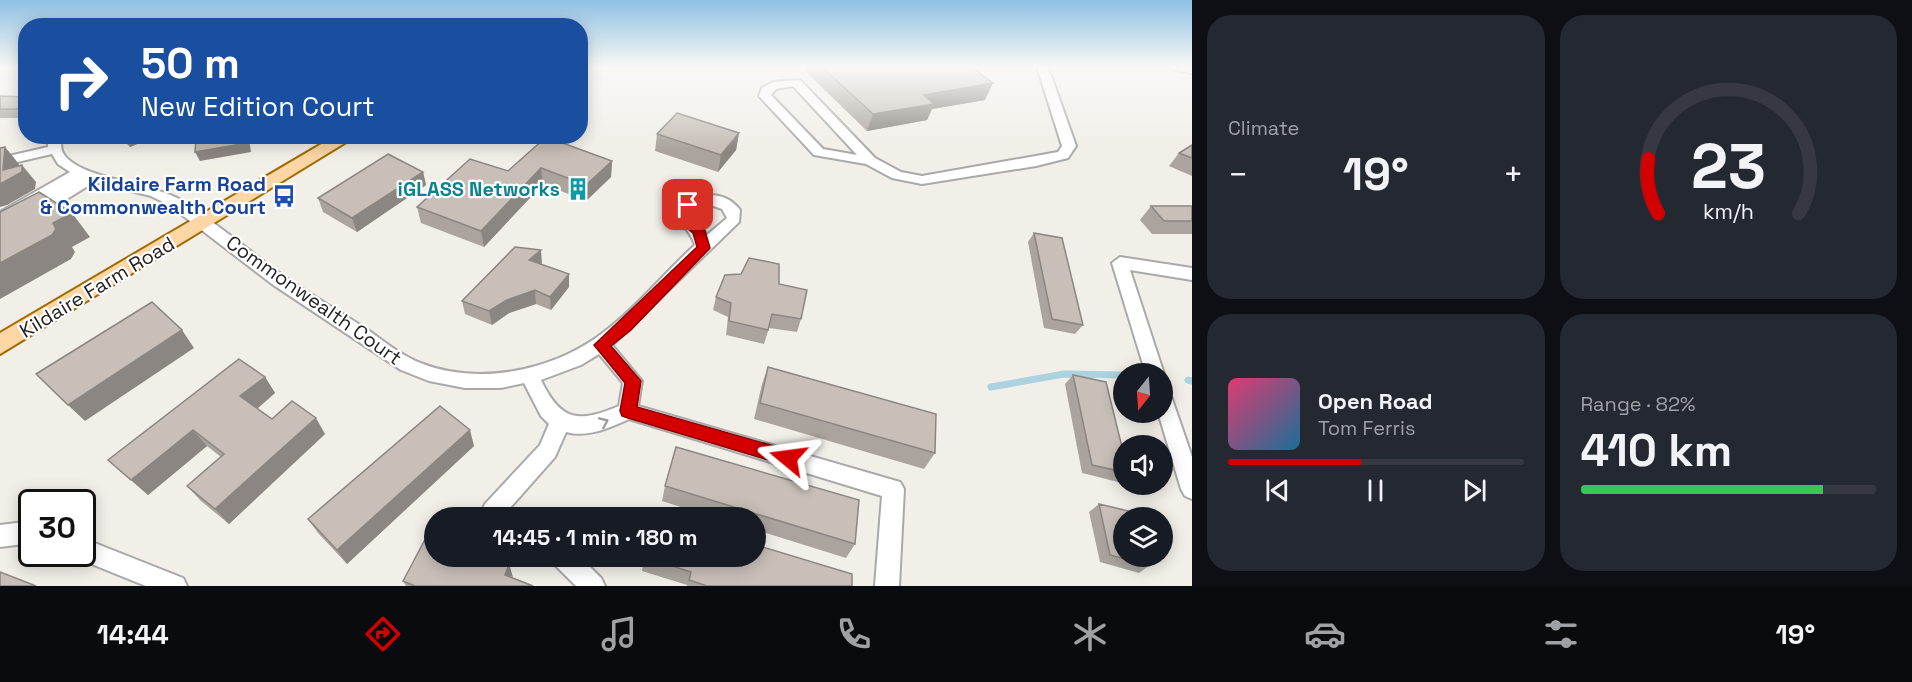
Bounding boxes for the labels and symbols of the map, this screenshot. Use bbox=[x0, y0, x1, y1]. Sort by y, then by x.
place label: Kildaire Farm Road & Commonwealth Court bbox=[40, 171, 266, 220]
place label: iGLASS Networks bbox=[398, 176, 560, 202]
building icon: iGLASS Networks bbox=[565, 176, 591, 202]
pin bbox=[662, 179, 713, 230]
bus stop icon: Kildaire Farm Road & Commonwealth Court bbox=[271, 183, 297, 209]
street label: Commonwealth Court bbox=[221, 229, 407, 371]
street label: Kildaire Farm Road bbox=[15, 230, 179, 344]
north arrow bbox=[1113, 363, 1173, 423]
one-way arrow bbox=[597, 417, 608, 429]
position arrow bbox=[756, 426, 820, 490]
speed limit sign: 30 bbox=[18, 489, 96, 567]

